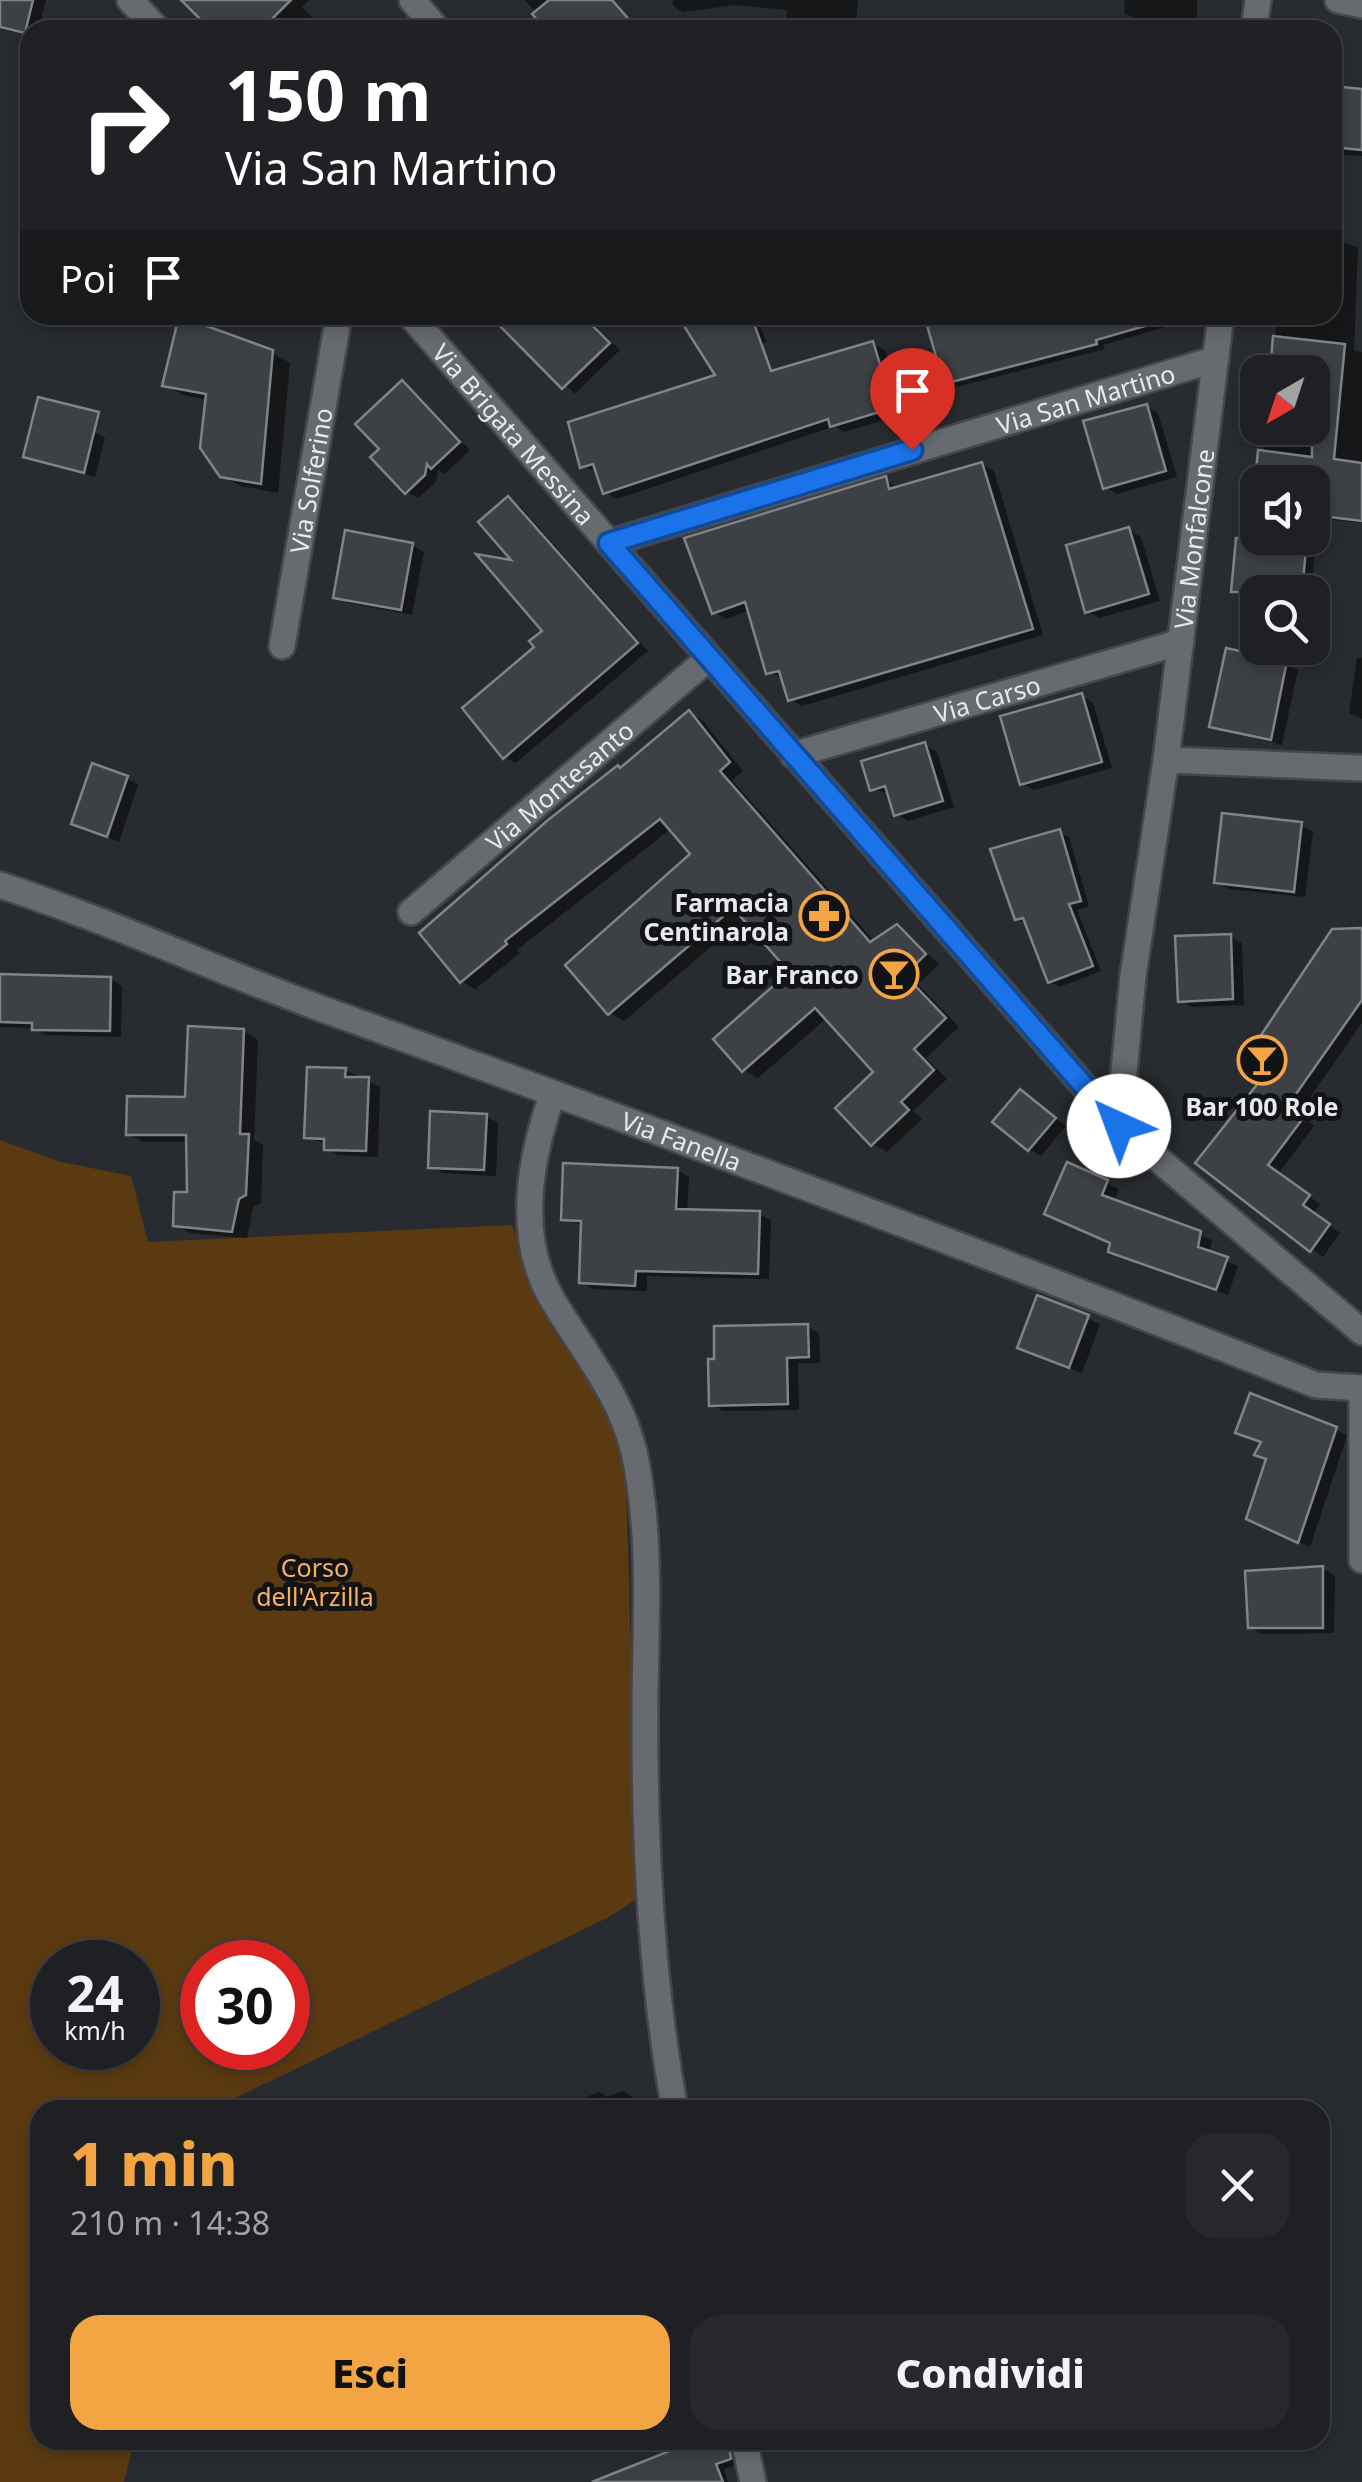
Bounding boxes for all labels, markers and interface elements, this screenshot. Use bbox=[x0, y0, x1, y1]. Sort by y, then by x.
text: 150 m bbox=[225, 46, 432, 142]
icon: right bbox=[60, 60, 190, 190]
text: Via San Martino bbox=[225, 137, 558, 198]
icon: arrive bbox=[136, 250, 191, 305]
text: Poi bbox=[60, 252, 116, 304]
street label: Via Brigata Messina bbox=[425, 336, 603, 532]
pin bbox=[870, 348, 955, 451]
street label: Via San Martino bbox=[992, 355, 1179, 442]
north arrow bbox=[1240, 355, 1330, 445]
map controls bbox=[1240, 355, 1330, 665]
icon: arrive bbox=[885, 363, 940, 418]
street label: Via Solferino bbox=[281, 405, 340, 556]
street label: Via Monfalcone bbox=[1165, 447, 1221, 631]
button: sound bbox=[1240, 465, 1330, 555]
button: search bbox=[1240, 575, 1330, 665]
street label: Via Carso bbox=[930, 667, 1044, 730]
street label: Via Montesanto bbox=[478, 713, 640, 858]
place label: Farmacia Centinarola bbox=[643, 885, 789, 948]
pharmacy icon: Farmacia Centinarola bbox=[798, 890, 850, 942]
bar icon: Bar Franco bbox=[868, 948, 920, 1000]
place label: Bar Franco bbox=[726, 957, 859, 991]
bar icon: Bar 100 Role bbox=[1236, 1034, 1288, 1086]
position arrow bbox=[1067, 1074, 1171, 1178]
place label: Bar 100 Role bbox=[1185, 1089, 1339, 1123]
street label: Via Fanella bbox=[617, 1103, 746, 1179]
park label: Corso dell'Arzilla bbox=[256, 1550, 374, 1613]
speed limit sign: 30 bbox=[180, 1940, 310, 2070]
text: 24 bbox=[66, 1959, 124, 2027]
text: km/h bbox=[64, 2013, 126, 2047]
text: 1 min bbox=[70, 2122, 238, 2204]
button: close bbox=[1185, 2133, 1290, 2238]
text: 210 m · 14:38 bbox=[70, 2201, 270, 2244]
button: Esci bbox=[70, 2315, 670, 2430]
button: Condividi bbox=[690, 2315, 1290, 2430]

